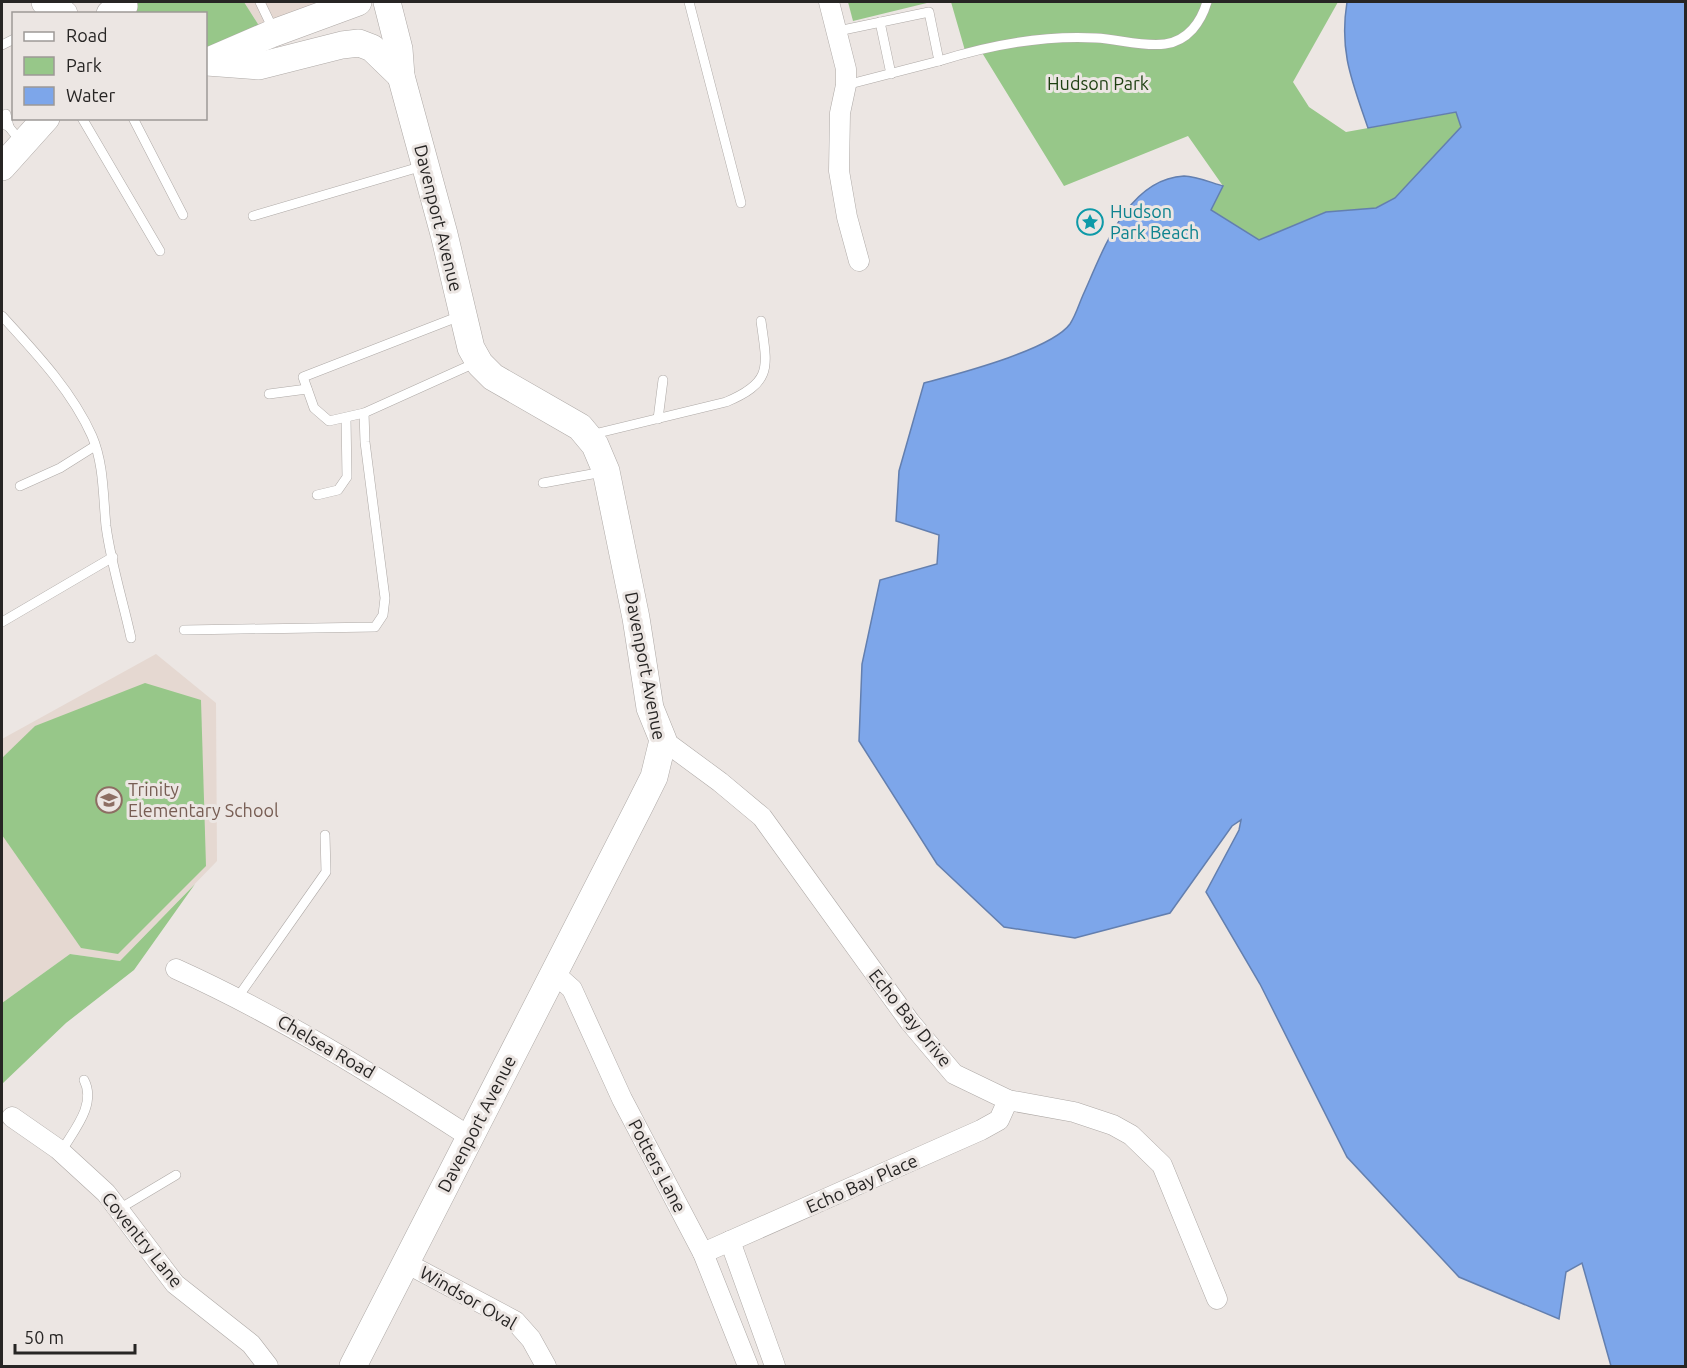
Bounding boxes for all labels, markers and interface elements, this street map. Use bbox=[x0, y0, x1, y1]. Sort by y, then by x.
legend bbox=[12, 12, 207, 120]
text: Road bbox=[66, 25, 108, 45]
text: Park bbox=[66, 55, 102, 75]
park label: Hudson Park bbox=[1047, 73, 1149, 93]
text: Water bbox=[66, 85, 116, 105]
street label: Davenport Avenue bbox=[411, 142, 467, 293]
place label: Hudson Park Beach bbox=[1110, 201, 1199, 242]
place icon: Hudson Park Beach bbox=[1075, 207, 1105, 237]
street label: Davenport Avenue bbox=[622, 590, 670, 742]
place label: Trinity Elementary School bbox=[128, 779, 279, 820]
school or university icon: Trinity Elementary School bbox=[94, 785, 124, 815]
street label: Echo Bay Drive bbox=[865, 965, 956, 1070]
street label: Chelsea Road bbox=[274, 1010, 379, 1082]
street label: Davenport Avenue bbox=[433, 1052, 519, 1195]
street label: Potters Lane bbox=[625, 1116, 691, 1215]
street label: Echo Bay Place bbox=[803, 1150, 920, 1217]
street label: Coventry Lane bbox=[98, 1188, 187, 1291]
street label: Windsor Oval bbox=[417, 1261, 521, 1333]
scale bar bbox=[15, 1317, 135, 1355]
text: 50 m bbox=[24, 1327, 64, 1347]

